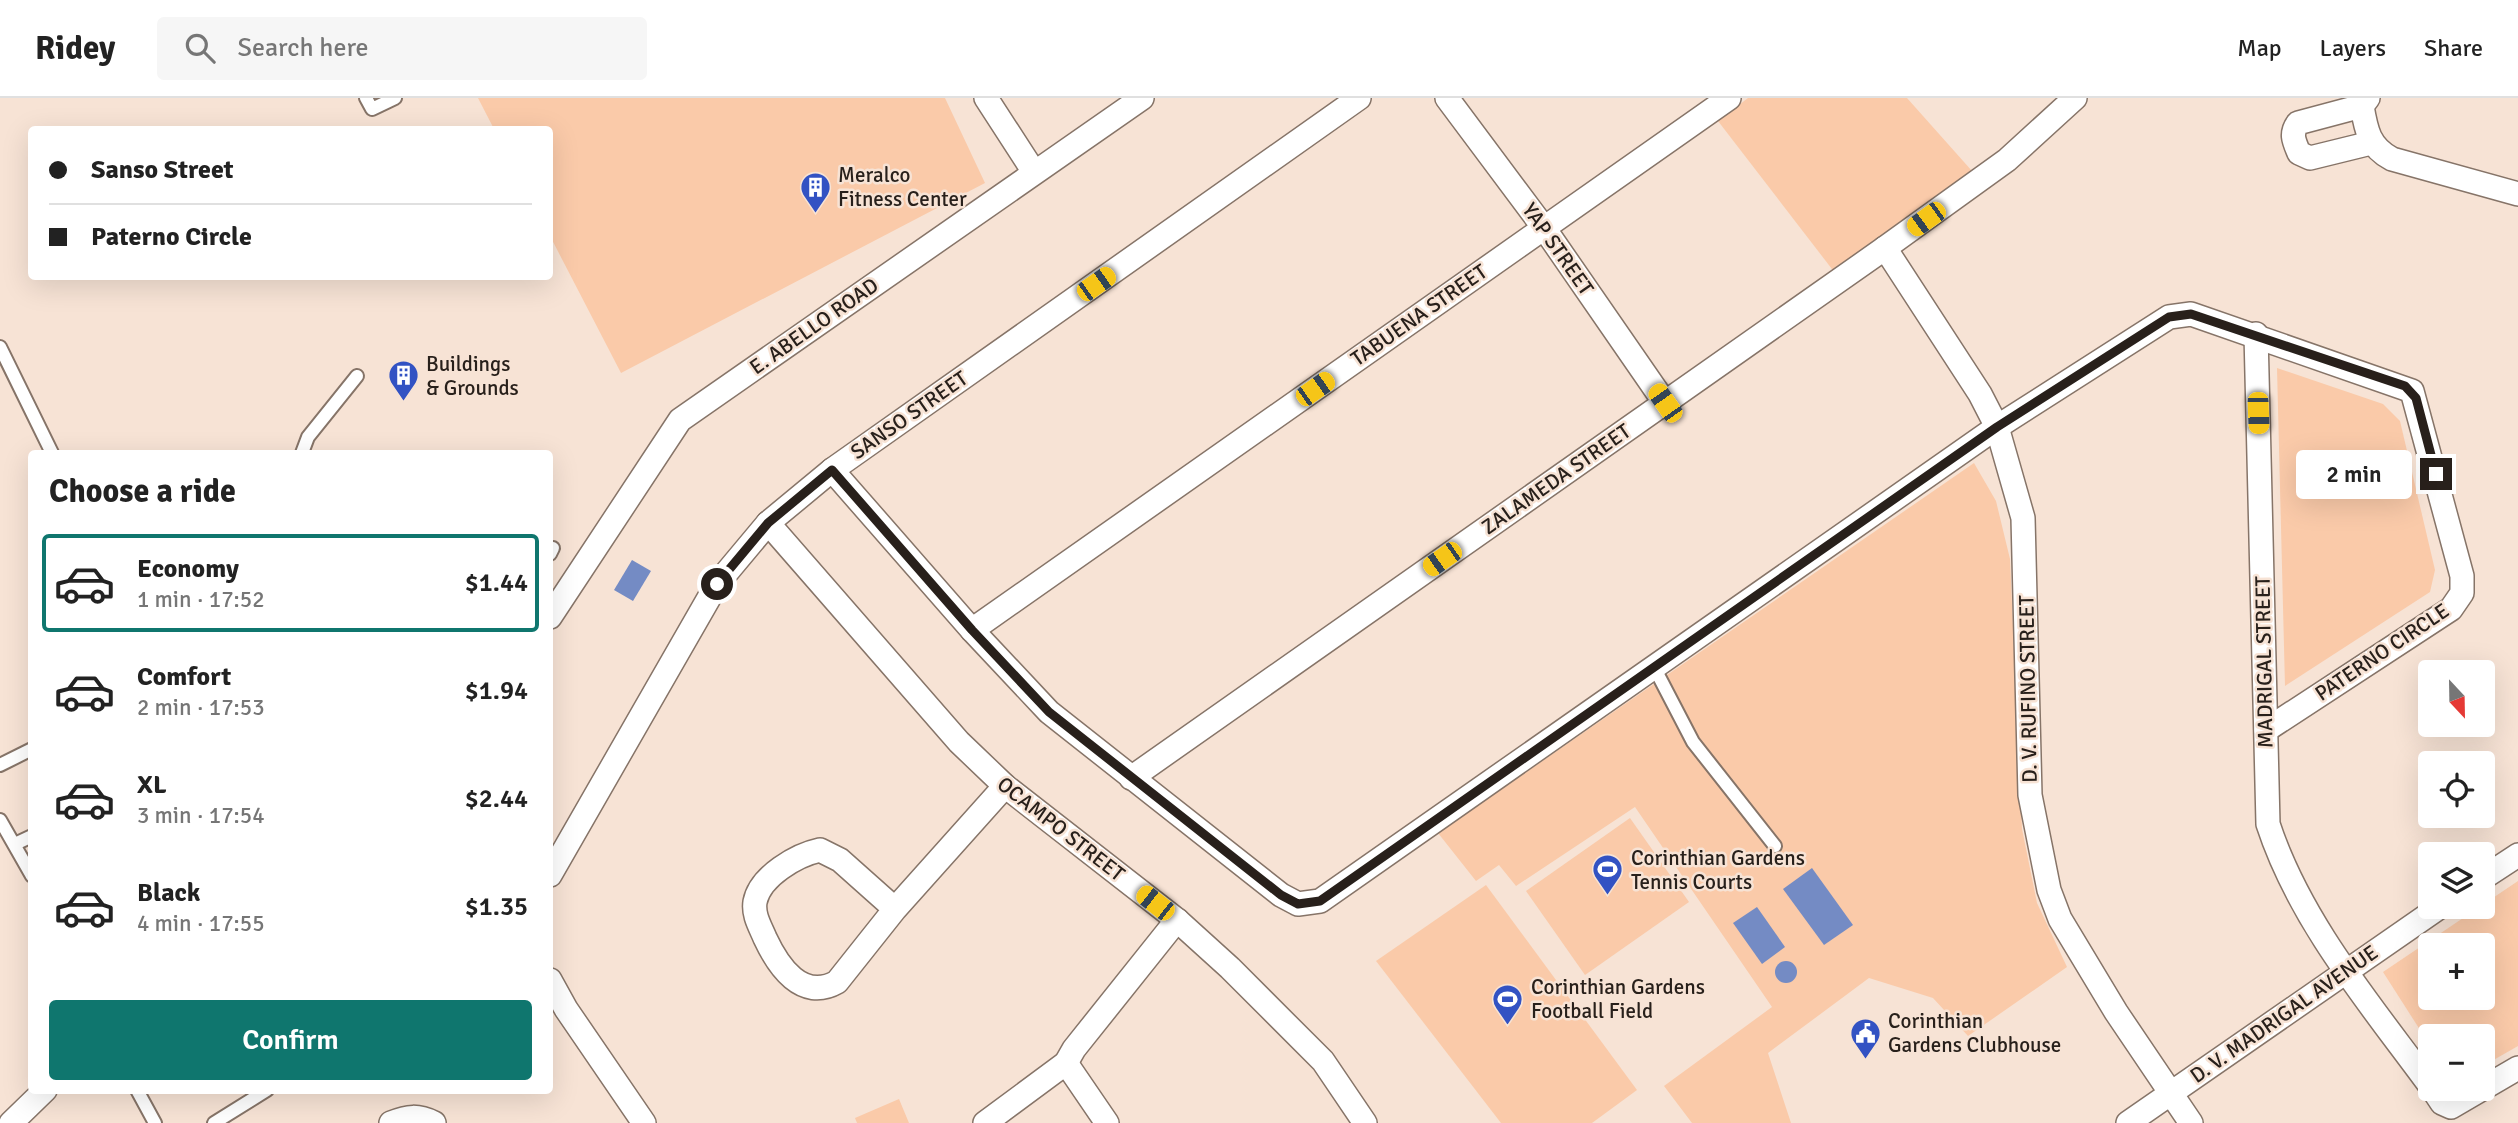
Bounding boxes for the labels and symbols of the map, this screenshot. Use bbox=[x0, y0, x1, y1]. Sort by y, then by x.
place label: Meralco Fitness Center bbox=[838, 162, 967, 212]
building icon: Meralco Fitness Center bbox=[798, 170, 832, 214]
street label: YAP STREET bbox=[1517, 198, 1600, 301]
car bbox=[1903, 198, 1950, 240]
street label: TABUENA STREET bbox=[1346, 258, 1493, 372]
car bbox=[1073, 263, 1120, 305]
street label: E. ABELLO ROAD bbox=[745, 272, 883, 380]
place label: Buildings & Grounds bbox=[426, 351, 519, 401]
building icon: Buildings & Grounds bbox=[386, 359, 420, 403]
street label: SANSO STREET bbox=[845, 365, 973, 465]
car bbox=[1292, 368, 1339, 410]
car bbox=[1645, 380, 1686, 426]
car bbox=[2247, 392, 2270, 434]
street label: ZALAMEDA STREET bbox=[1476, 417, 1636, 540]
callout: 2 min bbox=[2296, 450, 2412, 498]
route end bbox=[2420, 458, 2452, 490]
car bbox=[1419, 538, 1466, 580]
route start bbox=[701, 568, 733, 600]
street label: MADRIGAL STREET bbox=[2249, 575, 2278, 748]
street label: D. V. RUFINO STREET bbox=[2013, 594, 2043, 783]
street label: PATERNO CIRCLE bbox=[2310, 598, 2454, 706]
north arrow bbox=[2418, 660, 2496, 737]
street label: OCAMPO STREET bbox=[992, 771, 1131, 887]
place label: Corinthian Gardens Tennis Courts bbox=[1631, 845, 1805, 895]
sports icon: Corinthian Gardens Tennis Courts bbox=[1591, 853, 1625, 897]
car bbox=[1132, 882, 1179, 924]
street label: D. V. MADRIGAL AVENUE bbox=[2185, 939, 2383, 1089]
place label: Corinthian Gardens Football Field bbox=[1531, 974, 1705, 1024]
sports icon: Corinthian Gardens Football Field bbox=[1491, 982, 1525, 1026]
place label: Corinthian Gardens Clubhouse bbox=[1888, 1008, 2061, 1058]
public building icon: Corinthian Gardens Clubhouse bbox=[1848, 1016, 1882, 1060]

